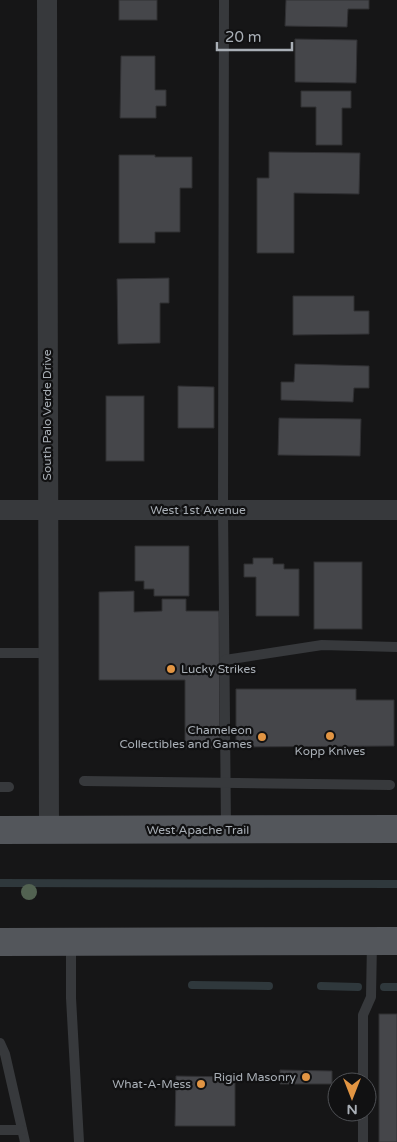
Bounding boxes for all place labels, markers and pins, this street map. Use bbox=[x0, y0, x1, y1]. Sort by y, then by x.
place label: Lucky Strikes bbox=[181, 662, 256, 676]
marker: Lucky Strikes bbox=[165, 663, 177, 675]
place label: Chameleon Collectibles and Games bbox=[119, 723, 252, 751]
marker: Kopp Knives bbox=[324, 730, 336, 742]
marker: Chameleon Collectibles and Games bbox=[256, 731, 268, 743]
place label: Kopp Knives bbox=[295, 744, 366, 758]
place label: Rigid Masonry bbox=[213, 1070, 297, 1084]
marker: Rigid Masonry bbox=[300, 1071, 312, 1083]
place label: What-A-Mess bbox=[112, 1077, 191, 1091]
marker: What-A-Mess bbox=[195, 1078, 207, 1090]

